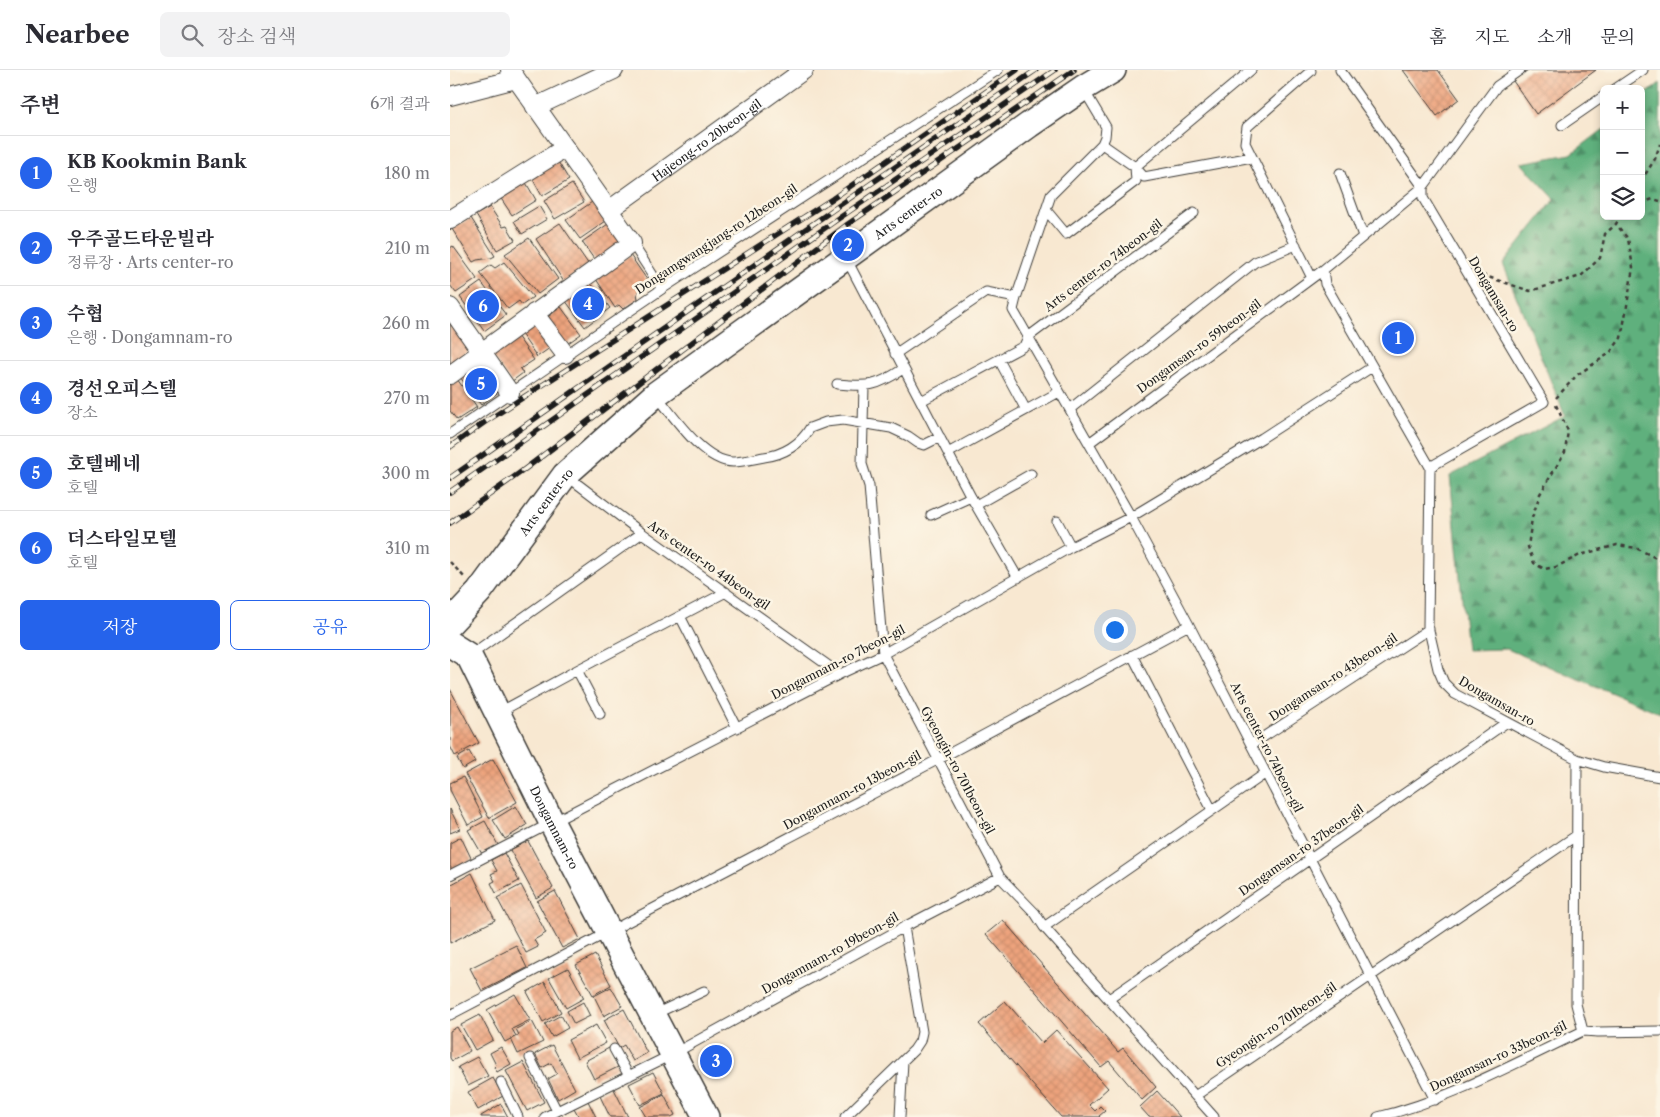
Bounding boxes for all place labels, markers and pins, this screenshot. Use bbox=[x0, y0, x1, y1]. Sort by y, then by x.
pin: 2 bbox=[832, 226, 864, 264]
pin: 4 bbox=[572, 285, 604, 323]
pin: 6 bbox=[467, 287, 499, 325]
pin: 1 bbox=[1382, 319, 1414, 357]
pin: 5 bbox=[465, 365, 497, 403]
pin: 3 bbox=[700, 1042, 732, 1080]

